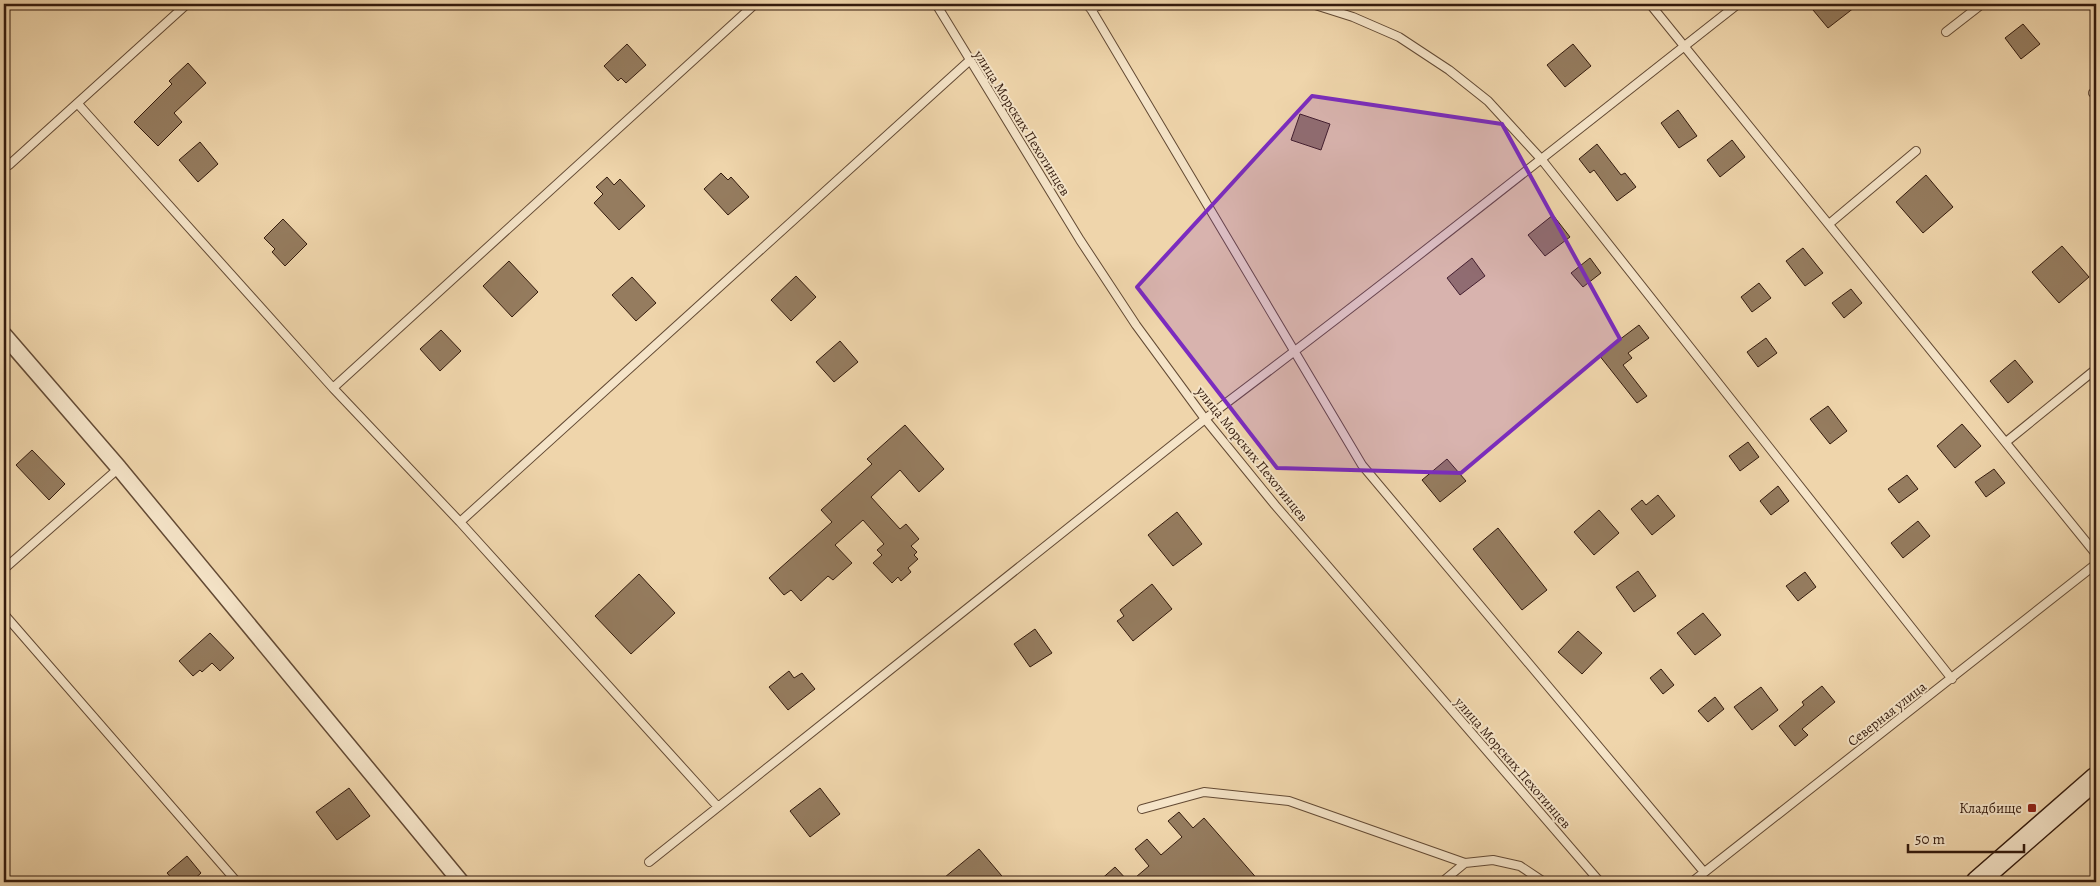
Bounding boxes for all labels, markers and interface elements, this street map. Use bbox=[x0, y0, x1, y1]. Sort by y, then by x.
street label: улица Морских Пехотинцев bbox=[969, 46, 1075, 200]
street label: улица Морских Пехотинцев bbox=[1191, 382, 1313, 526]
street label: Северная улица bbox=[1844, 677, 1931, 751]
street label: улица Морских Пехотинцев bbox=[1450, 692, 1576, 833]
place label: Кладбище bbox=[1959, 799, 2022, 818]
marker: Кладбище bbox=[2026, 802, 2038, 814]
scale bar bbox=[1908, 821, 2024, 853]
text: 50 m bbox=[1915, 829, 1945, 849]

